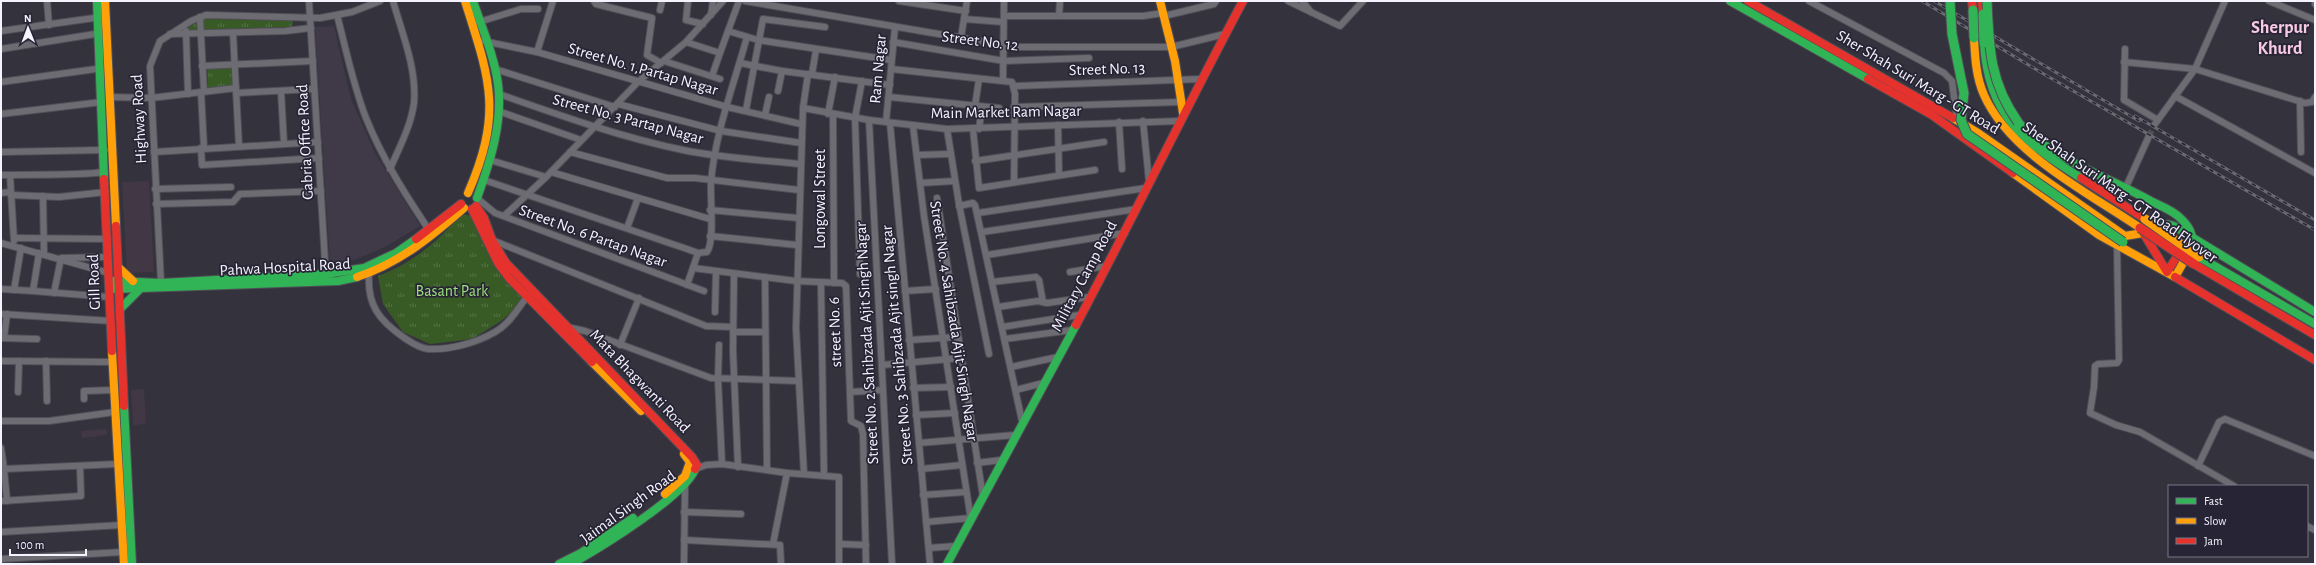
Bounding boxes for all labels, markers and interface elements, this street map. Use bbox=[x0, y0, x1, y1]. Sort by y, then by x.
north arrow bbox=[8, 8, 48, 48]
text: N bbox=[24, 13, 32, 24]
district label: Sherpur Khurd bbox=[2251, 19, 2310, 58]
street label: Sher Shah Suri Marg - GT Road bbox=[1834, 27, 2002, 137]
street label: Street No. 12 bbox=[941, 28, 1019, 54]
street label: Ram Nagar bbox=[867, 33, 889, 104]
street label: Street No. 1,Partap Nagar bbox=[566, 40, 721, 98]
street label: Street No. 13 bbox=[1069, 60, 1145, 78]
street label: Highway Road bbox=[129, 74, 150, 164]
street label: Gabria Office Road bbox=[294, 84, 316, 200]
street label: Street No. 3 Partap Nagar bbox=[551, 91, 706, 147]
street label: Main Market Ram Nagar bbox=[930, 103, 1082, 121]
street label: Sher Shah Suri Marg - GT Road Flyover bbox=[2019, 118, 2221, 267]
street label: Longowal Street bbox=[812, 149, 828, 249]
street label: Street No. 4 Sahibzada Ajit Singh Nagar bbox=[926, 200, 981, 443]
street label: Street No. 6 Partap Nagar bbox=[517, 202, 670, 270]
street label: Military Camp Road bbox=[1048, 218, 1121, 334]
street label: Street No. 2 Sahibzada Ajit Singh Nagar bbox=[853, 220, 882, 465]
street label: Street No. 3 Sahibzada Ajit singh Nagar bbox=[878, 224, 916, 466]
street label: Gill Road bbox=[85, 254, 103, 310]
street label: Pahwa Hospital Road bbox=[219, 256, 351, 278]
park label: Basant Park bbox=[416, 283, 489, 299]
street label: street No. 6 bbox=[826, 297, 844, 367]
street label: Mata Bhagwanti Road bbox=[587, 326, 693, 436]
street label: Jaimal Singh Road bbox=[578, 467, 678, 547]
legend bbox=[2168, 485, 2308, 557]
text: Fast bbox=[2204, 495, 2223, 507]
text: Slow bbox=[2204, 515, 2226, 527]
scale bar bbox=[10, 531, 86, 557]
text: Jam bbox=[2204, 535, 2223, 547]
text: 100 m bbox=[16, 539, 44, 551]

